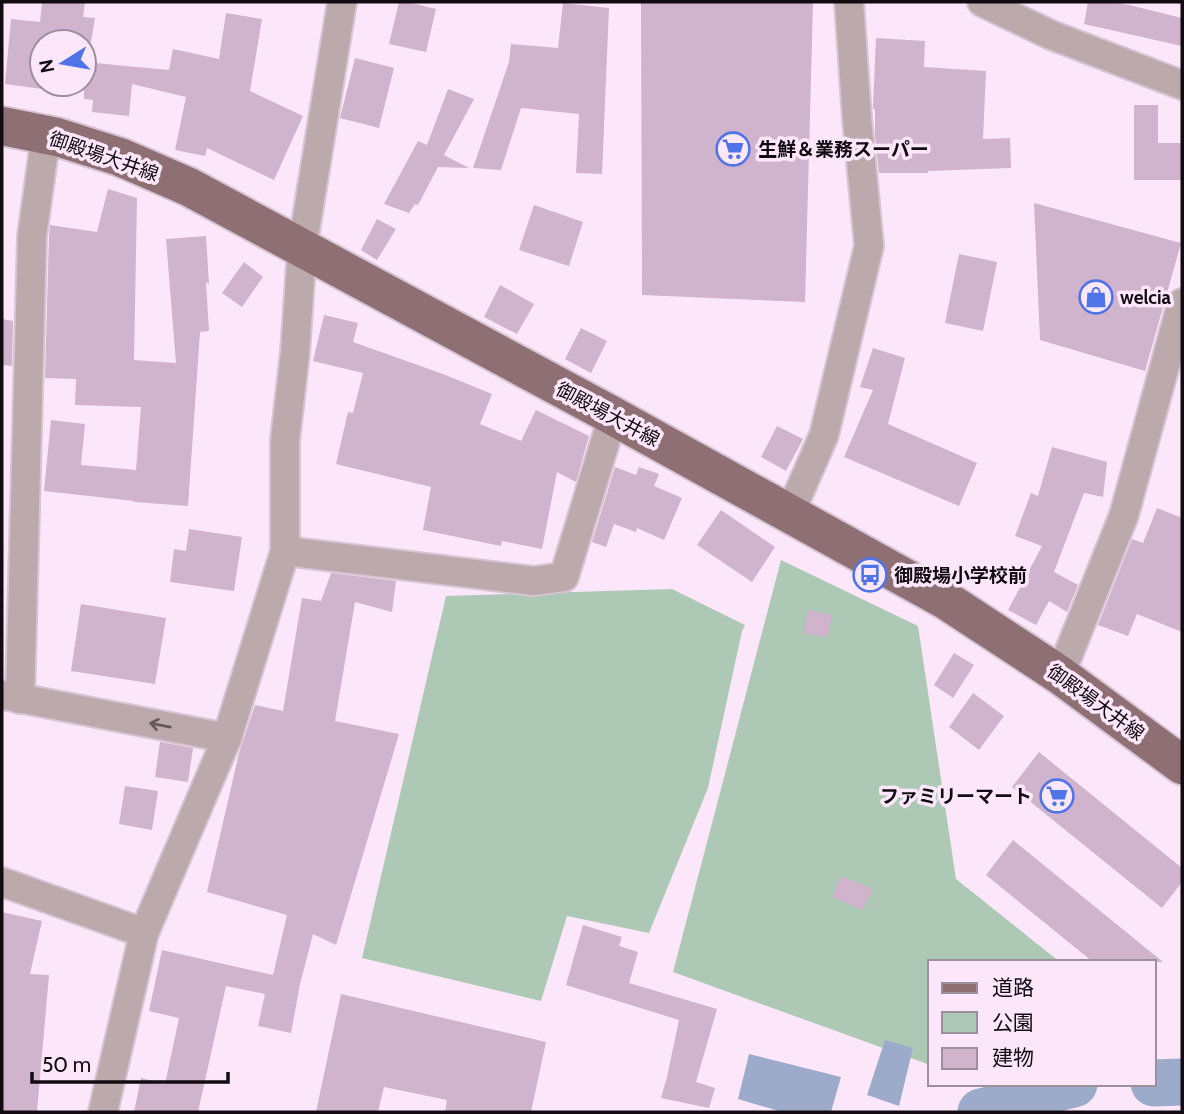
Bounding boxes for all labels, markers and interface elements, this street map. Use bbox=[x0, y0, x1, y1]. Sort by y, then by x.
north arrow bbox=[28, 28, 98, 98]
text: N bbox=[34, 57, 59, 75]
street label: 御殿場大井線 bbox=[46, 127, 161, 186]
supermarket icon: 生鮮＆業務スーパー bbox=[714, 130, 752, 168]
place label: 生鮮＆業務スーパー bbox=[758, 138, 929, 161]
shop icon: welcia bbox=[1077, 278, 1115, 316]
place label: welcia bbox=[1120, 286, 1172, 309]
street label: 御殿場大井線 bbox=[552, 378, 663, 451]
bus stop icon: 御殿場小学校前 bbox=[851, 556, 889, 594]
place label: 御殿場小学校前 bbox=[894, 564, 1027, 587]
street label: 御殿場大井線 bbox=[1043, 660, 1149, 745]
one-way arrow bbox=[149, 718, 172, 732]
supermarket icon: ファミリーマート bbox=[1038, 777, 1076, 815]
place label: ファミリーマート bbox=[880, 785, 1032, 808]
legend bbox=[928, 960, 1156, 1086]
text: 道路 bbox=[992, 975, 1034, 1000]
text: 公園 bbox=[992, 1010, 1034, 1035]
scale bar bbox=[32, 1040, 228, 1084]
text: 建物 bbox=[992, 1045, 1034, 1070]
text: 50 m bbox=[42, 1052, 91, 1077]

